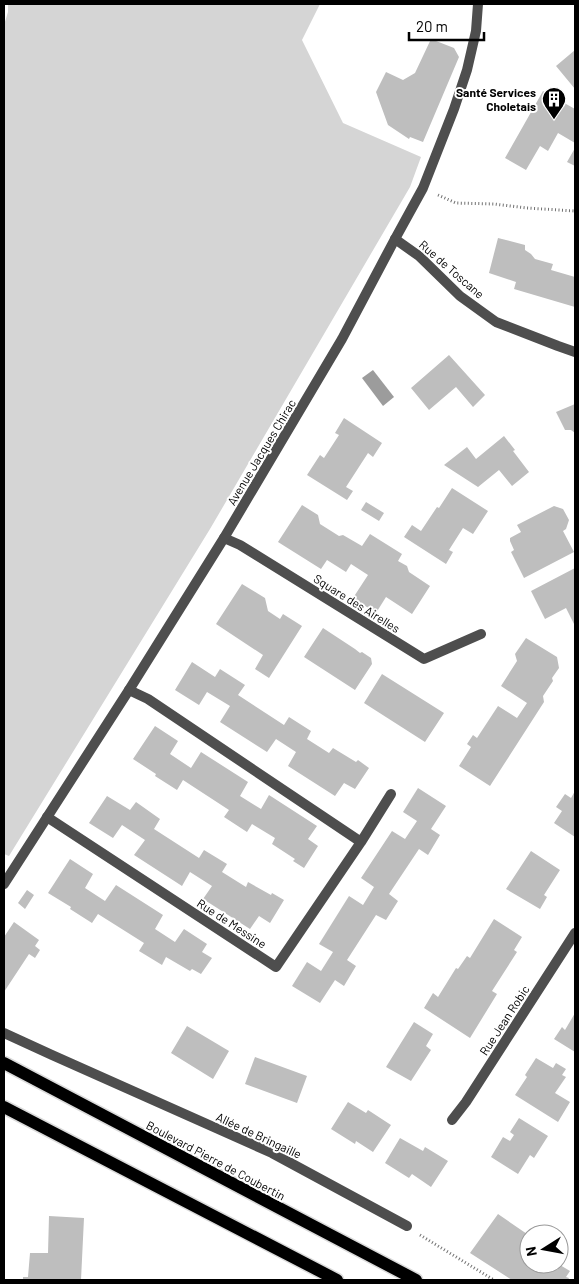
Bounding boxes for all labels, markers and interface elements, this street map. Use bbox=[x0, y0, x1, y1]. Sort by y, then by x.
scale bar bbox=[409, 10, 484, 42]
text: 20 m bbox=[416, 17, 448, 35]
place label: Santé Services Choletais bbox=[456, 85, 536, 113]
building icon: Santé Services Choletais bbox=[541, 86, 567, 120]
street label: Rue de Toscane bbox=[417, 237, 487, 301]
street label: Avenue Jacques Chirac bbox=[224, 397, 298, 507]
street label: Square des Airelles bbox=[311, 571, 403, 635]
street label: Rue de Messine bbox=[195, 895, 269, 951]
street label: Rue Jean Robic bbox=[476, 982, 532, 1058]
street label: Allée de Bringaille bbox=[214, 1109, 304, 1161]
street label: Boulevard Pierre de Coubertin bbox=[144, 1117, 288, 1203]
north arrow bbox=[519, 1224, 569, 1274]
text: N bbox=[522, 1245, 540, 1258]

